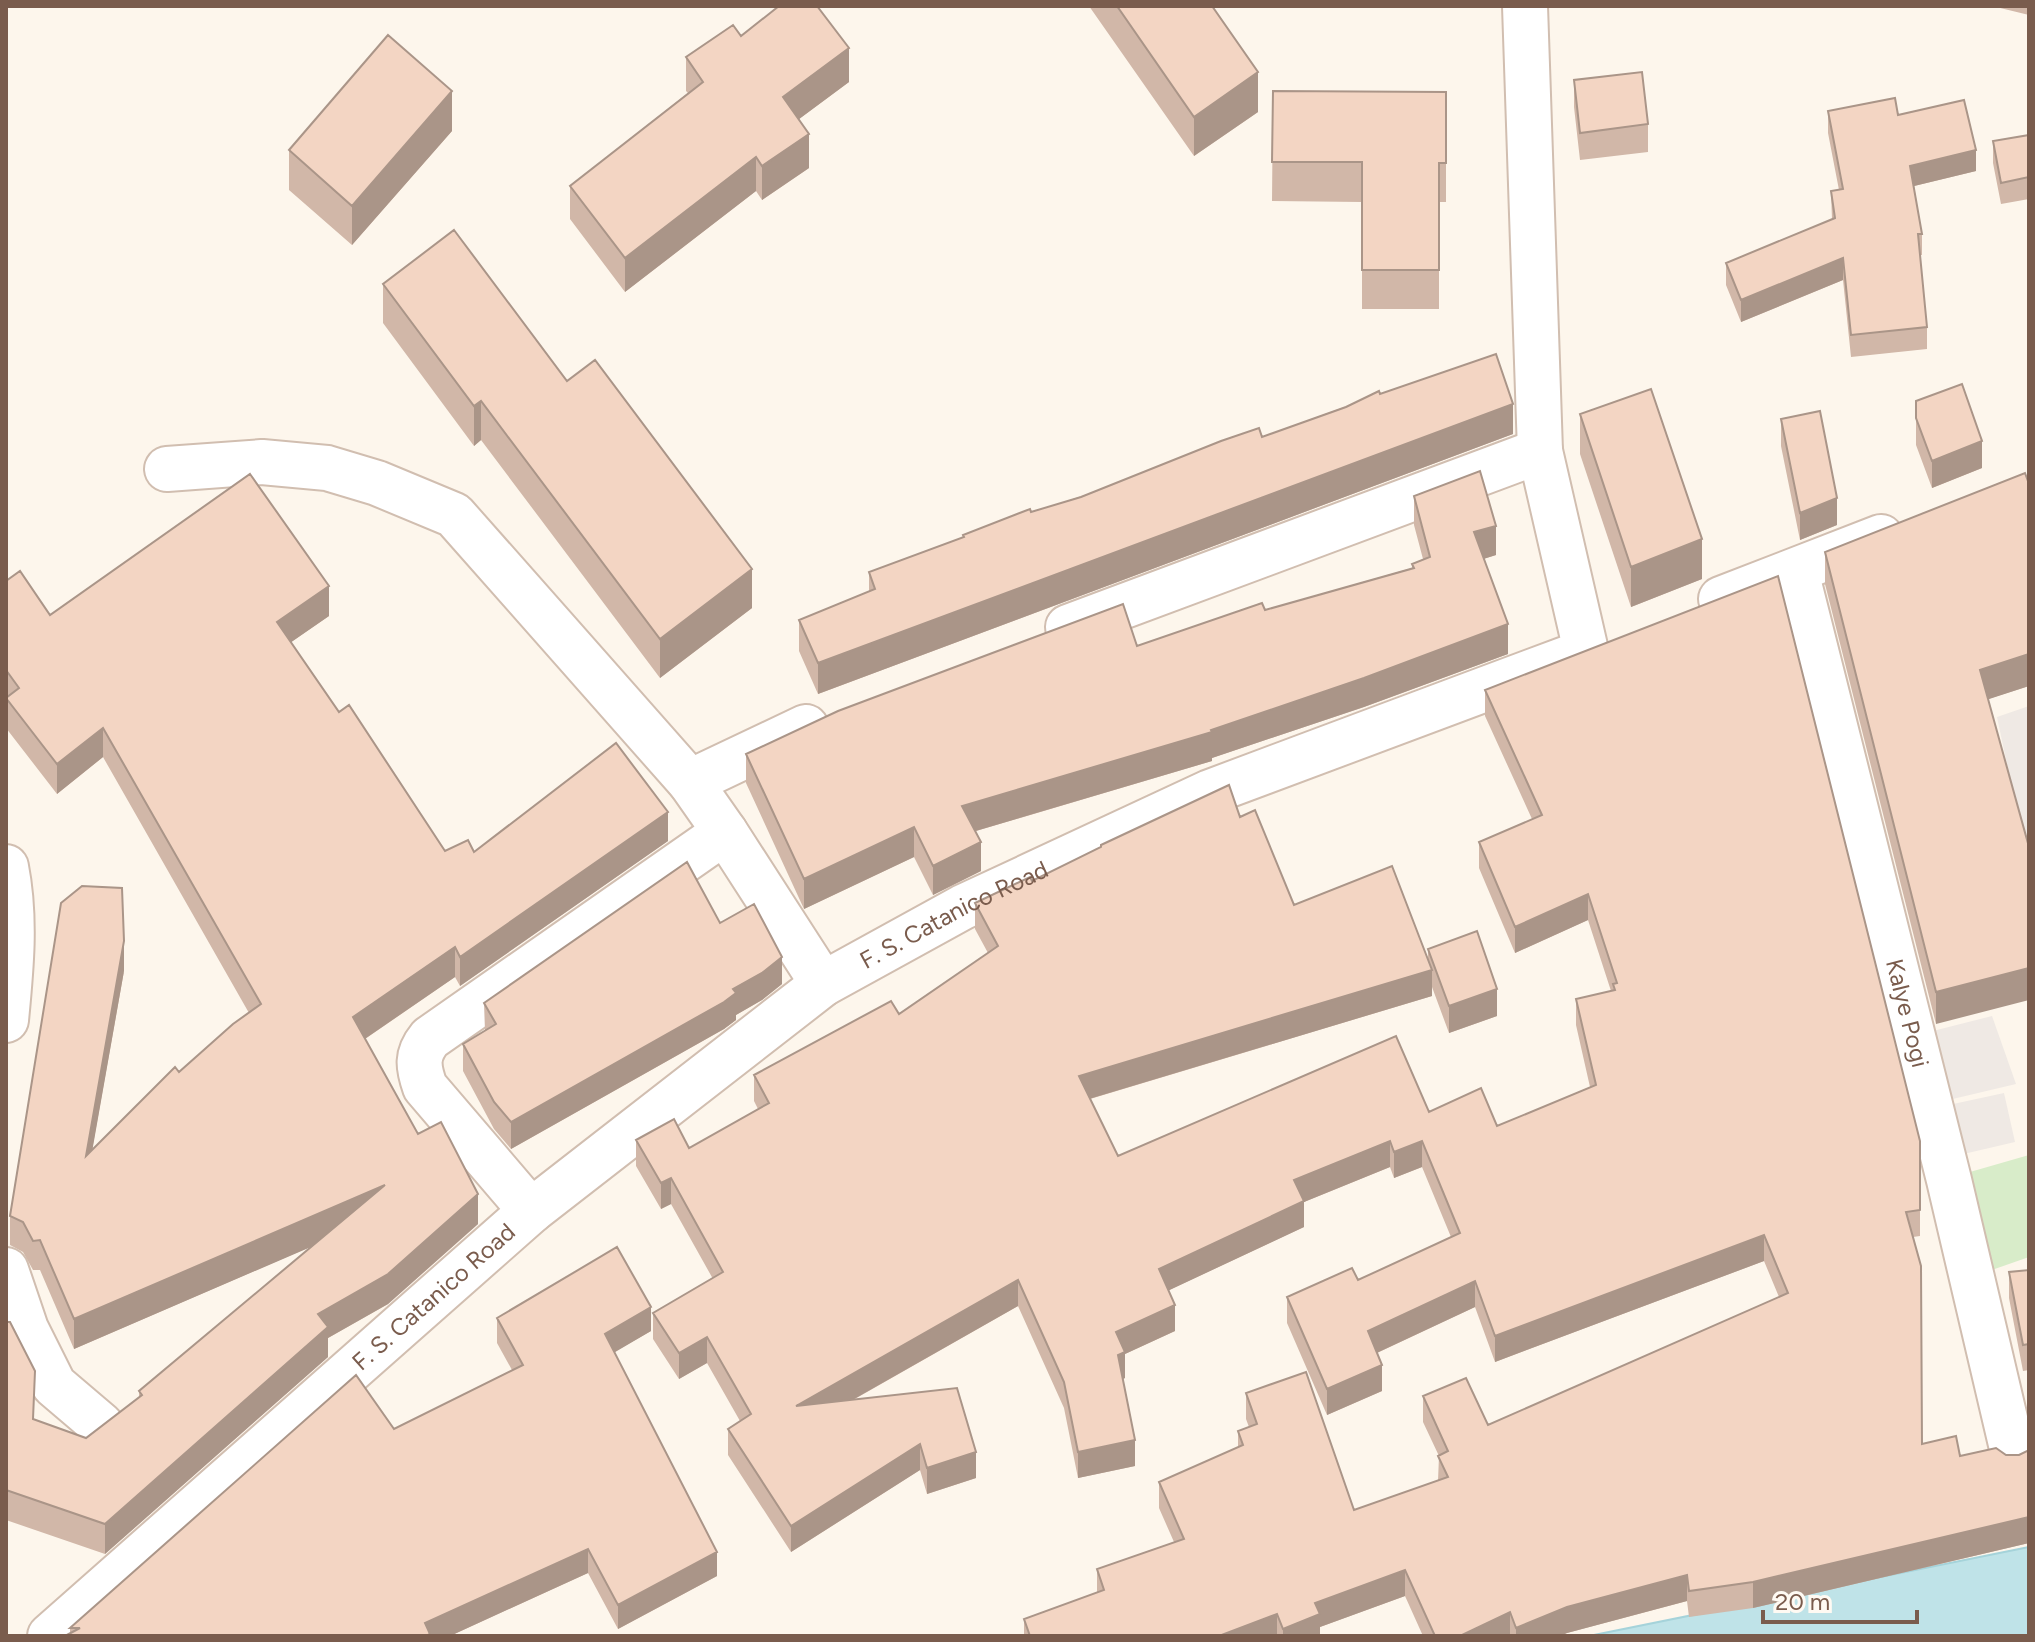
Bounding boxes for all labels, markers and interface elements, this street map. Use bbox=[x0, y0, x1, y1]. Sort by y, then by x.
street label: F. S. Catanico Road bbox=[855, 854, 1053, 975]
street label: Kalye Pogi bbox=[1880, 956, 1935, 1070]
street label: F. S. Catanico Road bbox=[346, 1217, 521, 1376]
scale bar bbox=[1763, 1574, 1917, 1624]
text: 20 m bbox=[1775, 1587, 1830, 1616]

